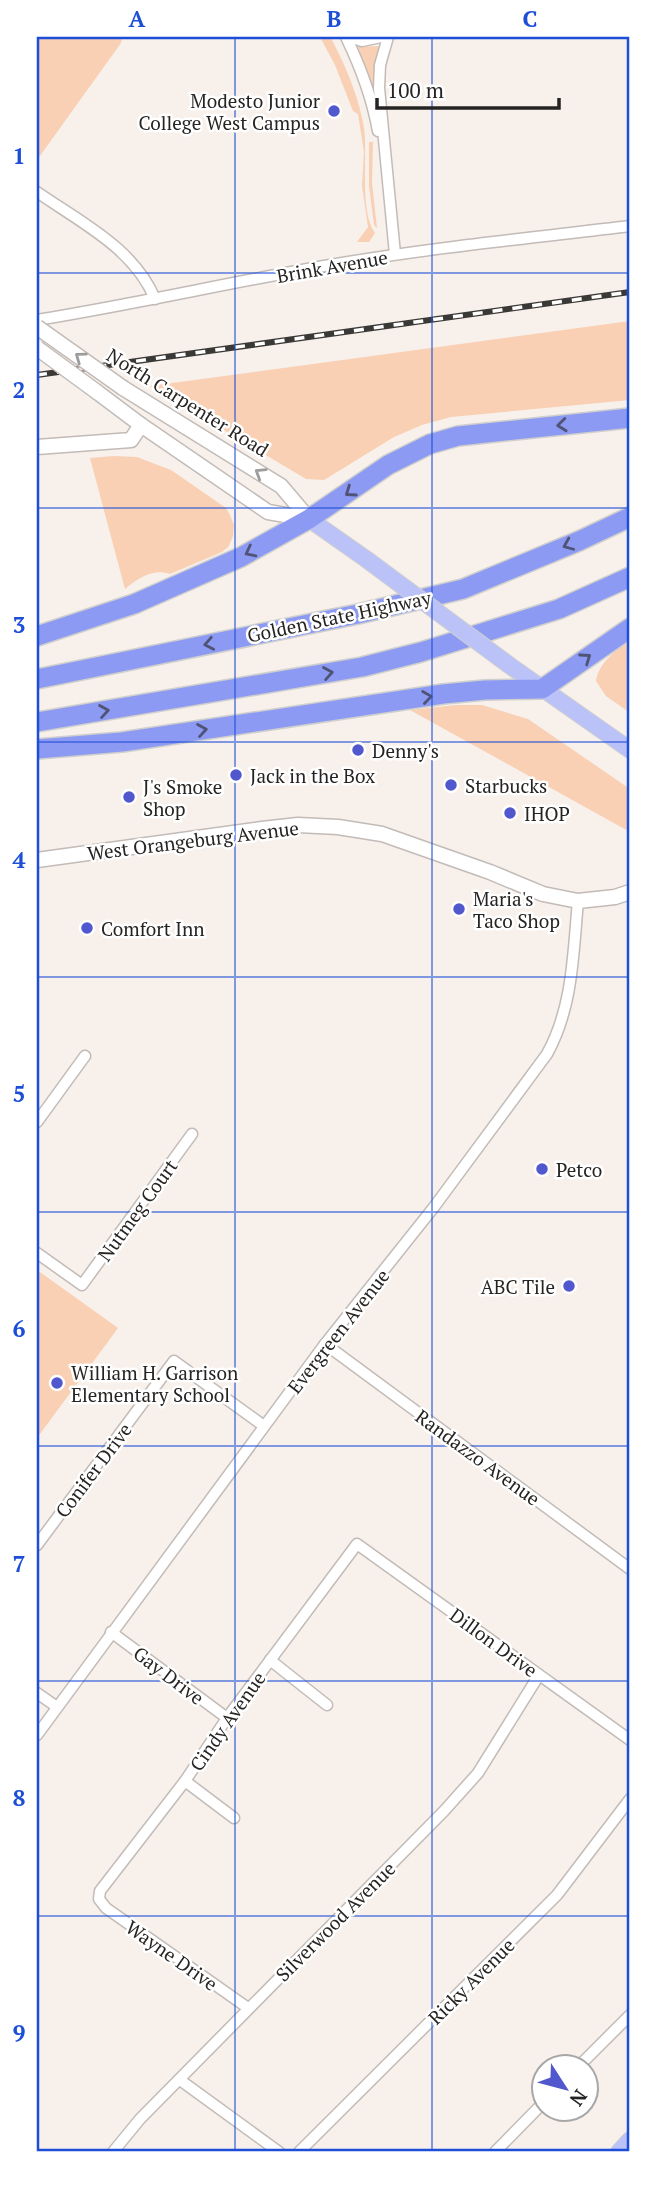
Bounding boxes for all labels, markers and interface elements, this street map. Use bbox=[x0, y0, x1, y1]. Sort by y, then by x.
text: A bbox=[129, 3, 146, 34]
text: B bbox=[327, 3, 342, 34]
text: C bbox=[523, 3, 538, 34]
scale bar bbox=[377, 66, 558, 110]
text: 100 m bbox=[387, 76, 444, 104]
place label: Modesto Junior College West Campus bbox=[138, 88, 321, 135]
marker: Modesto Junior College West Campus bbox=[326, 103, 342, 119]
text: 1 bbox=[13, 140, 26, 171]
street label: Brink Avenue bbox=[275, 244, 389, 288]
street label: North Carpenter Road bbox=[102, 342, 274, 462]
one-way arrow bbox=[75, 353, 88, 365]
text: 2 bbox=[13, 374, 26, 405]
one-way arrow bbox=[557, 418, 568, 433]
one-way arrow bbox=[255, 468, 268, 481]
one-way arrow bbox=[345, 484, 358, 496]
one-way arrow bbox=[563, 537, 576, 551]
one-way arrow bbox=[245, 543, 257, 557]
street label: Golden State Highway bbox=[245, 584, 433, 648]
text: 3 bbox=[13, 609, 26, 640]
one-way arrow bbox=[203, 636, 215, 651]
one-way arrow bbox=[578, 654, 591, 666]
one-way arrow bbox=[323, 666, 334, 681]
one-way arrow bbox=[421, 690, 433, 705]
one-way arrow bbox=[98, 704, 110, 719]
one-way arrow bbox=[196, 722, 208, 737]
place label: Denny's bbox=[372, 738, 439, 763]
marker: Denny's bbox=[350, 742, 366, 758]
place label: Jack in the Box bbox=[250, 763, 375, 788]
marker: Jack in the Box bbox=[228, 767, 244, 783]
place label: Starbucks bbox=[465, 773, 547, 798]
place label: J's Smoke Shop bbox=[143, 774, 222, 821]
marker: Starbucks bbox=[443, 777, 459, 793]
marker: J's Smoke Shop bbox=[121, 789, 137, 805]
place label: IHOP bbox=[524, 801, 570, 826]
marker: IHOP bbox=[502, 805, 518, 821]
street label: West Orangeburg Avenue bbox=[86, 815, 300, 865]
text: 4 bbox=[13, 844, 26, 875]
place label: Maria's Taco Shop bbox=[473, 886, 560, 933]
marker: Maria's Taco Shop bbox=[451, 901, 467, 917]
place label: Comfort Inn bbox=[101, 916, 205, 941]
marker: Comfort Inn bbox=[79, 920, 95, 936]
text: 5 bbox=[13, 1078, 26, 1109]
street label: Nutmeg Court bbox=[92, 1154, 182, 1266]
place label: Petco bbox=[556, 1157, 602, 1182]
marker: Petco bbox=[534, 1161, 550, 1177]
street label: Evergreen Avenue bbox=[282, 1264, 394, 1398]
place label: ABC Tile bbox=[481, 1274, 555, 1299]
marker: ABC Tile bbox=[561, 1278, 577, 1294]
text: 6 bbox=[13, 1313, 26, 1344]
place label: William H. Garrison Elementary School bbox=[71, 1360, 238, 1407]
marker: William H. Garrison Elementary School bbox=[49, 1375, 65, 1391]
street label: Randazzo Avenue bbox=[411, 1403, 545, 1511]
street label: Conifer Drive bbox=[49, 1418, 137, 1522]
text: 7 bbox=[13, 1548, 26, 1579]
street label: Dillon Drive bbox=[445, 1602, 543, 1682]
street label: Gay Drive bbox=[129, 1640, 209, 1710]
street label: Cindy Avenue bbox=[184, 1666, 270, 1776]
text: 8 bbox=[13, 1782, 26, 1813]
street label: Silverwood Avenue bbox=[270, 1856, 400, 1986]
street label: Wayne Drive bbox=[121, 1914, 223, 1996]
street label: Ricky Avenue bbox=[422, 1932, 520, 2030]
text: 9 bbox=[13, 2017, 26, 2048]
north arrow bbox=[530, 2052, 600, 2122]
text: N bbox=[564, 2085, 594, 2112]

